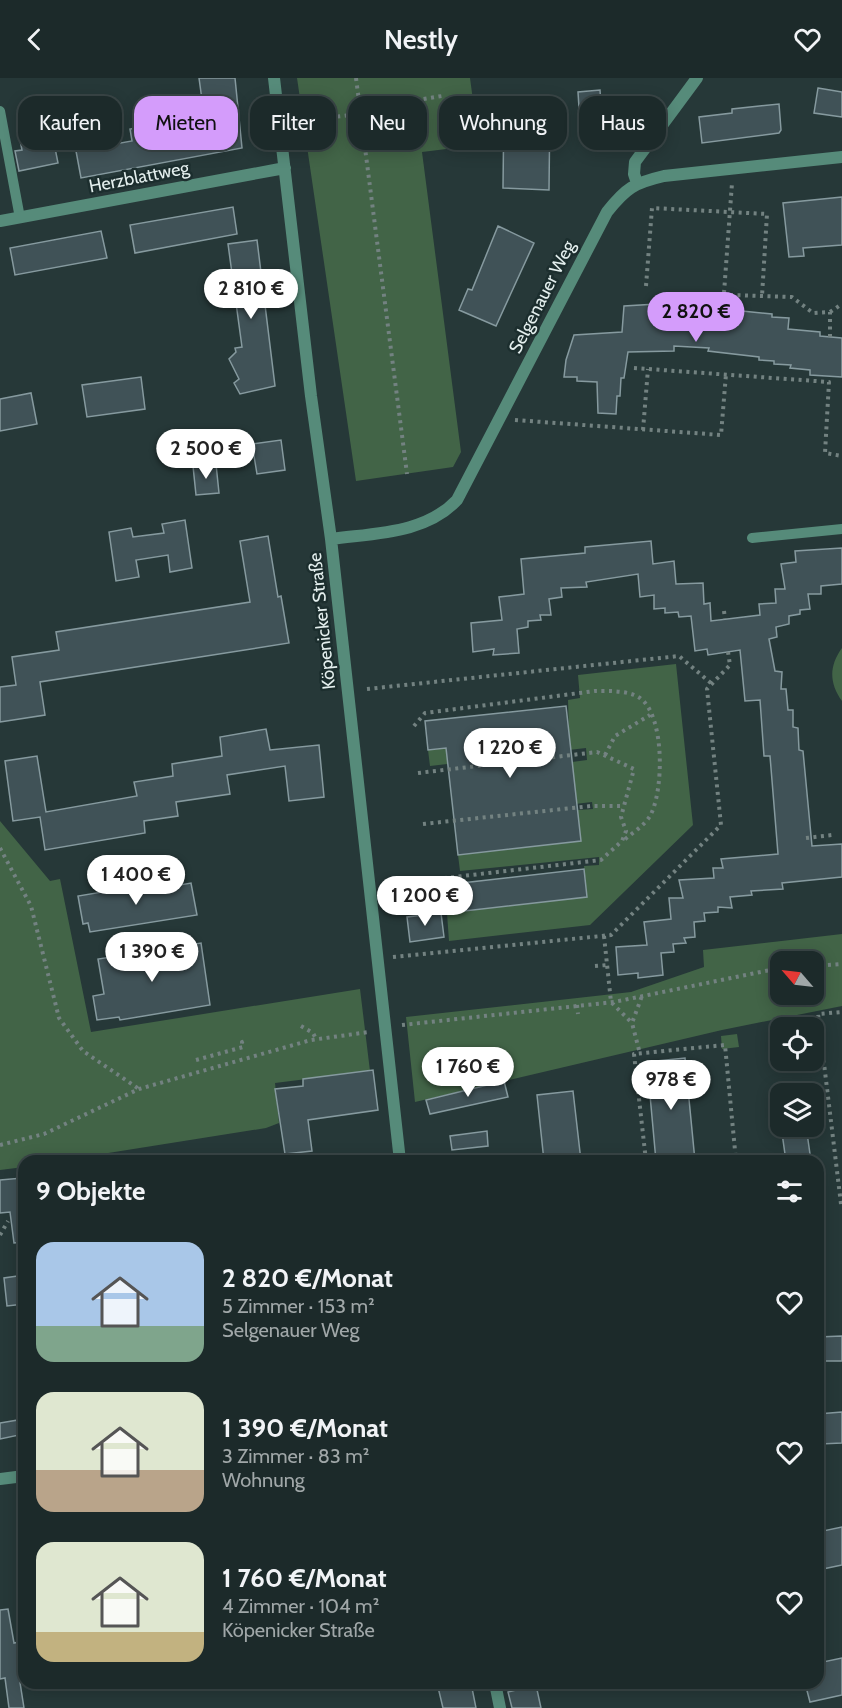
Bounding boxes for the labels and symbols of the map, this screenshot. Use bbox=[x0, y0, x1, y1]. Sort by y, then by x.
street label: Herzblattweg bbox=[87, 156, 192, 198]
street label: Selgenauer Weg bbox=[504, 236, 580, 357]
pin: 2 810 € bbox=[196, 269, 306, 320]
pin: 2 820 € bbox=[641, 292, 751, 343]
pin: 2 500 € bbox=[151, 429, 261, 480]
street label: Köpenicker Straße bbox=[304, 552, 340, 690]
pin: 1 220 € bbox=[455, 728, 565, 779]
pin: 1 400 € bbox=[81, 855, 191, 906]
pin: 1 200 € bbox=[370, 876, 480, 927]
pin: 1 390 € bbox=[97, 932, 207, 983]
north arrow bbox=[770, 951, 824, 1005]
pin: 1 760 € bbox=[413, 1047, 523, 1098]
pin: 978 € bbox=[629, 1060, 713, 1111]

